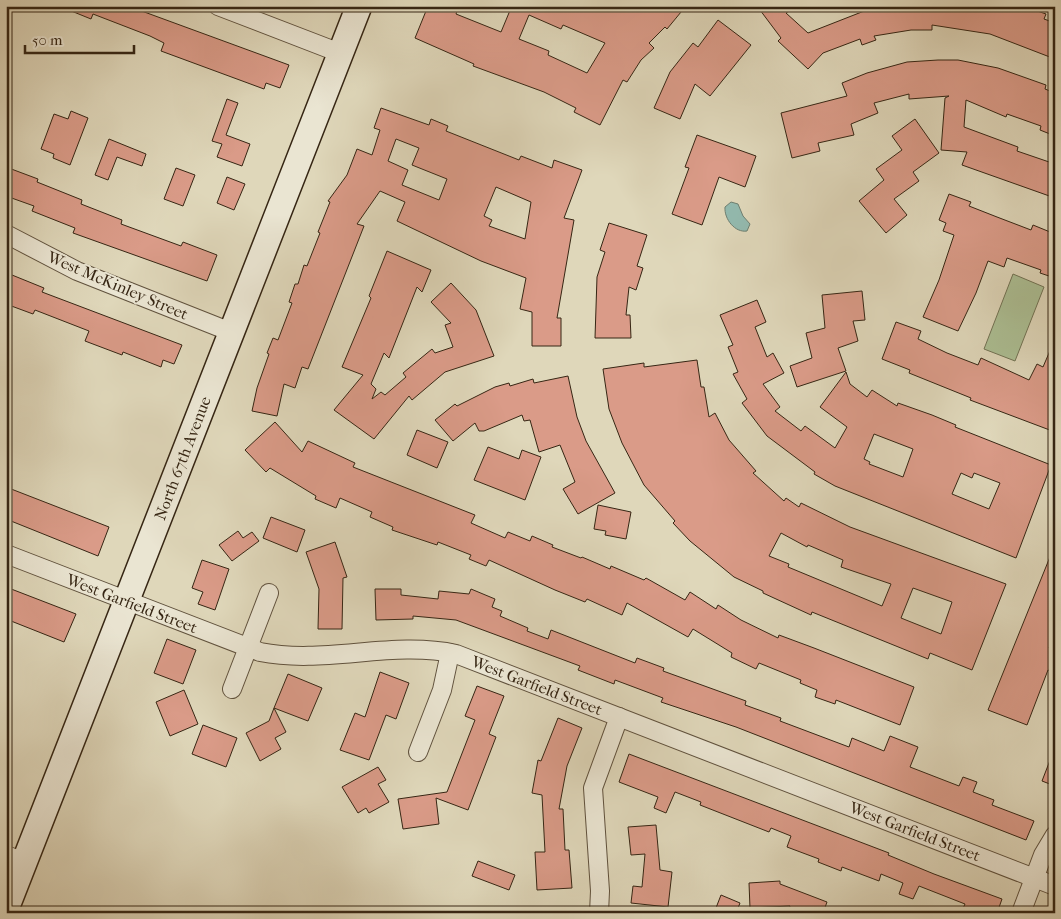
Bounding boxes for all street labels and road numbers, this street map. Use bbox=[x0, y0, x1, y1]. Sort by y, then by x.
street label: West McKinley Street bbox=[44, 247, 191, 324]
street label: North 67th Avenue bbox=[150, 394, 215, 523]
street label: West Garfield Street bbox=[63, 569, 200, 637]
street label: West Garfield Street bbox=[468, 651, 605, 719]
street label: West Garfield Street bbox=[846, 797, 983, 865]

